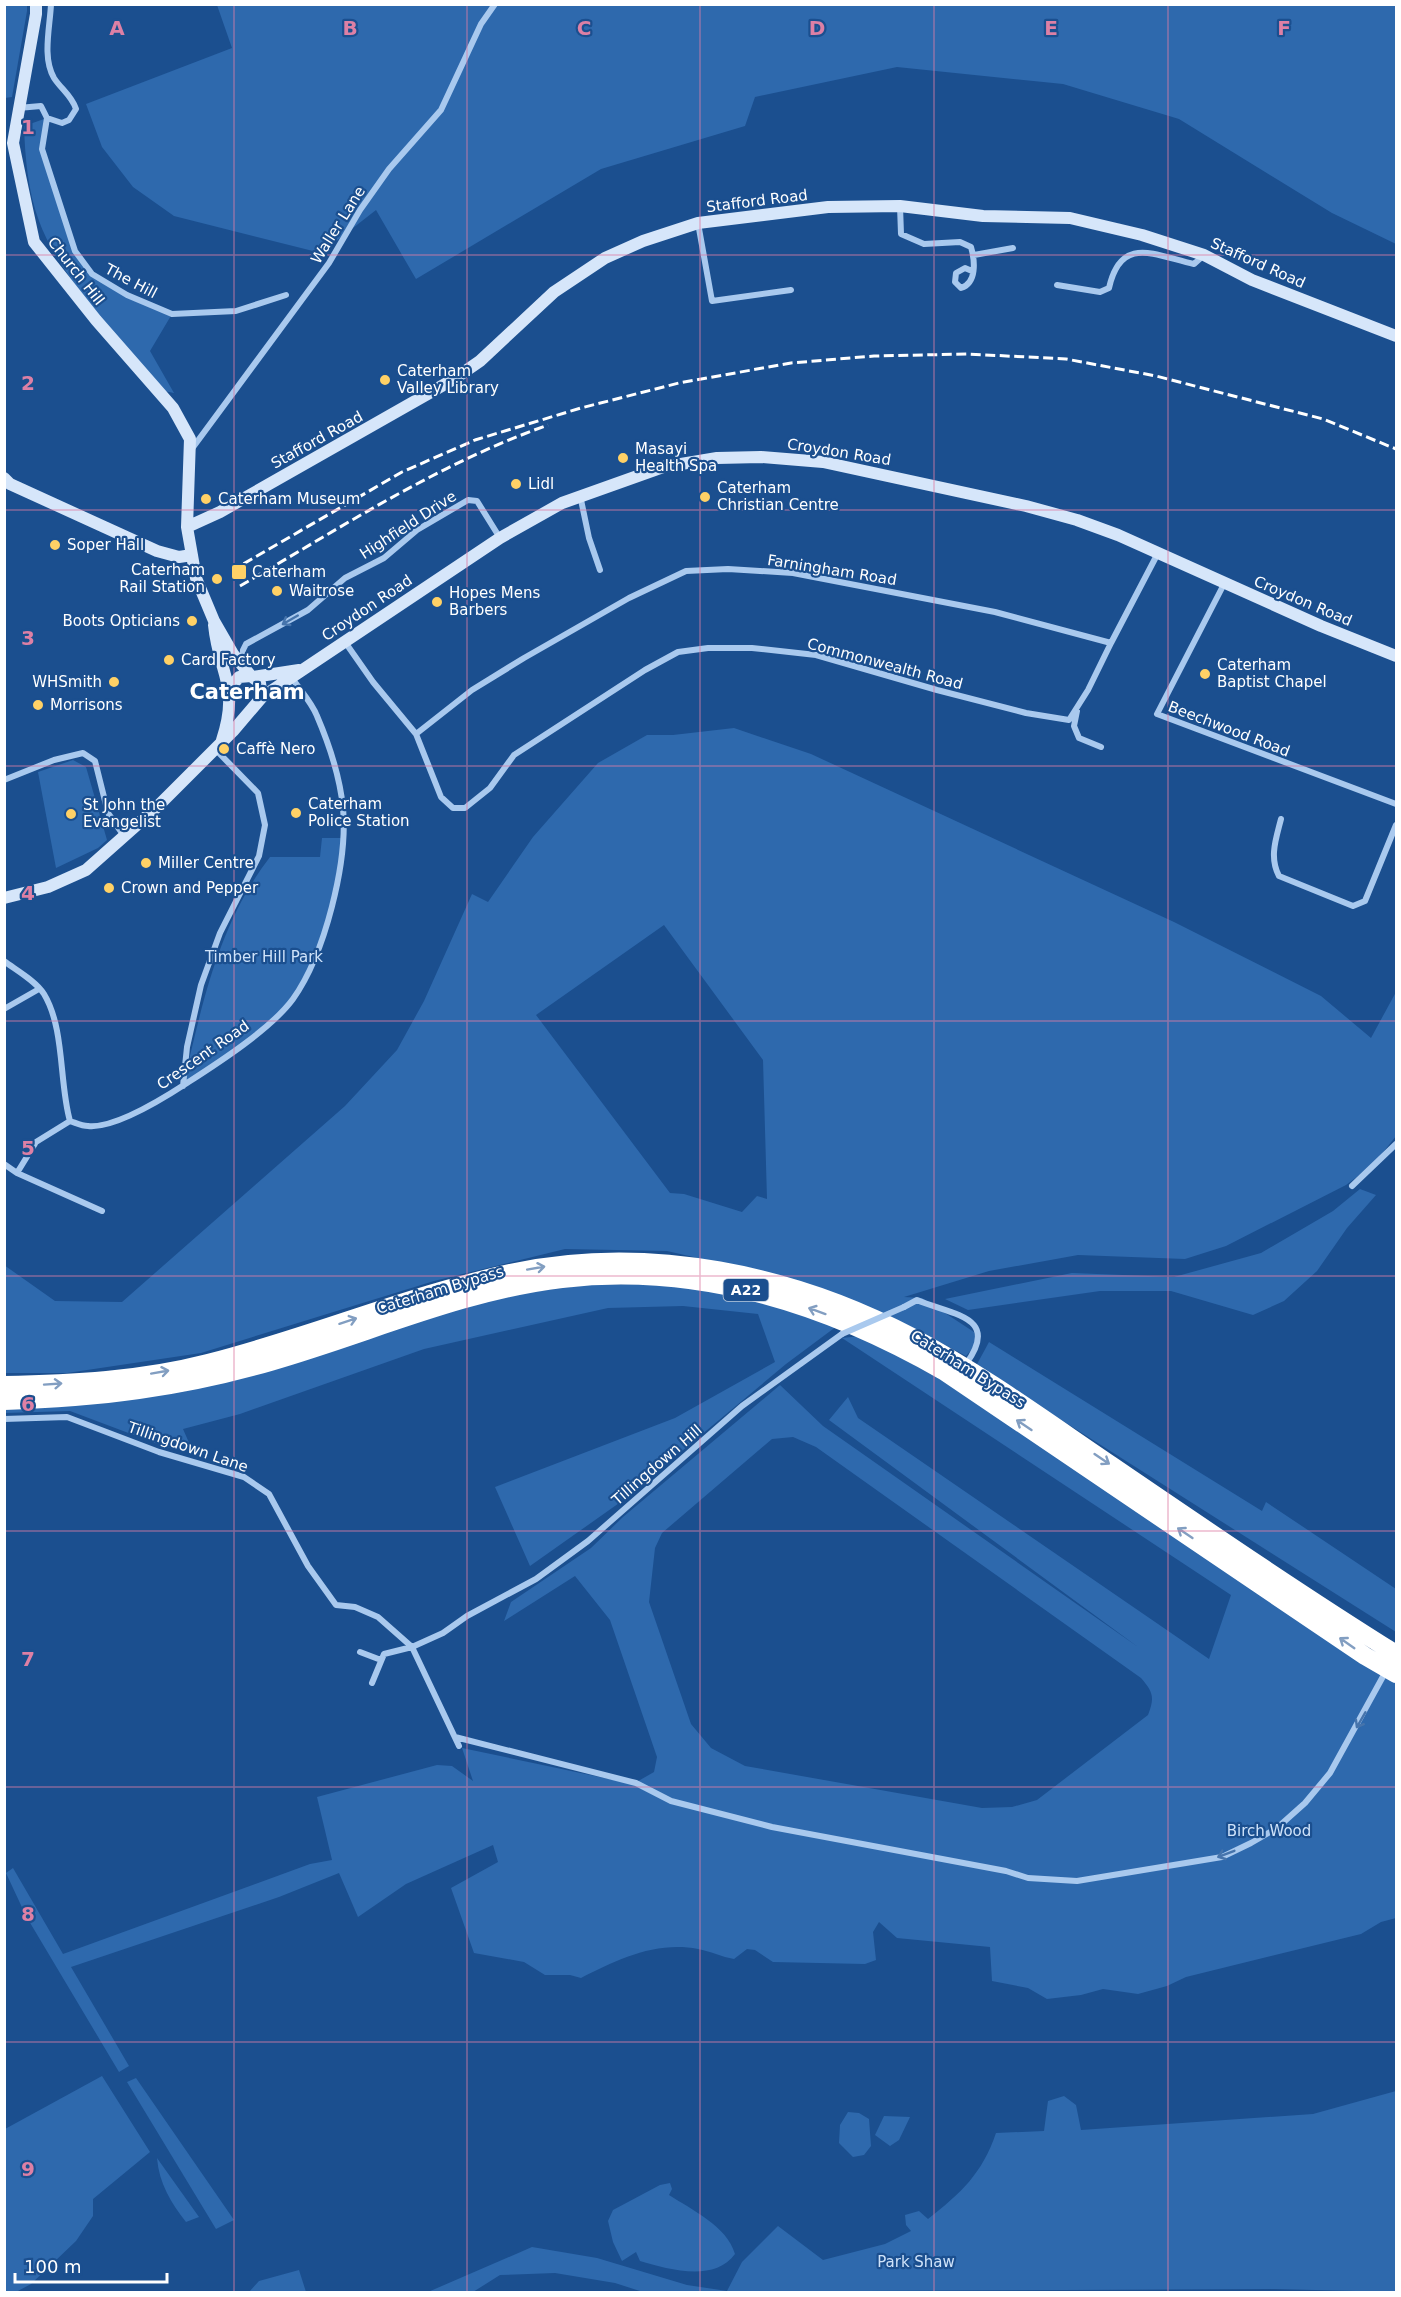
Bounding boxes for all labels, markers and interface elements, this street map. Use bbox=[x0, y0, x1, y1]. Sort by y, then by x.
text: A bbox=[109, 16, 125, 40]
text: B bbox=[342, 16, 358, 40]
text: C bbox=[577, 16, 591, 40]
text: D bbox=[809, 16, 825, 40]
text: E bbox=[1044, 16, 1058, 40]
text: F bbox=[1277, 16, 1291, 40]
text: 1 bbox=[21, 115, 35, 139]
street label: Waller Lane bbox=[307, 183, 369, 267]
street label: Stafford Road bbox=[705, 186, 809, 216]
street label: Church Hill bbox=[44, 233, 108, 309]
street label: Stafford Road bbox=[1208, 234, 1308, 292]
street label: The Hill bbox=[101, 259, 160, 302]
place label: Caterham Valley Library bbox=[397, 362, 499, 397]
text: 2 bbox=[21, 371, 35, 395]
marker: Caterham Valley Library bbox=[378, 373, 392, 387]
street label: Stafford Road bbox=[268, 407, 366, 473]
street label: Croydon Road bbox=[786, 435, 892, 469]
place label: Masayi Health Spa bbox=[635, 440, 717, 475]
marker: Masayi Health Spa bbox=[616, 451, 630, 465]
place label: Lidl bbox=[528, 475, 554, 493]
marker: Lidl bbox=[509, 477, 523, 491]
place label: Caterham Christian Centre bbox=[717, 479, 839, 514]
street label: Highfield Drive bbox=[356, 487, 460, 563]
place label: Caterham Museum bbox=[218, 490, 360, 508]
marker: Caterham Christian Centre bbox=[698, 490, 712, 504]
marker: Caterham Museum bbox=[199, 492, 213, 506]
place label: Soper Hall bbox=[67, 536, 144, 554]
marker: Soper Hall bbox=[48, 538, 62, 552]
street label: Farningham Road bbox=[766, 551, 898, 589]
place label: Caterham Rail Station bbox=[119, 561, 205, 596]
marker: Caterham bbox=[230, 563, 248, 581]
place label: Caterham bbox=[252, 563, 326, 581]
street label: Croydon Road bbox=[318, 571, 416, 645]
marker: Caterham Rail Station bbox=[210, 572, 224, 586]
street label: Croydon Road bbox=[1251, 572, 1355, 630]
place label: Waitrose bbox=[289, 582, 354, 600]
marker: Waitrose bbox=[270, 584, 284, 598]
place label: Hopes Mens Barbers bbox=[449, 584, 540, 619]
marker: Hopes Mens Barbers bbox=[430, 595, 444, 609]
place label: Boots Opticians bbox=[63, 612, 180, 630]
marker: Boots Opticians bbox=[185, 614, 199, 628]
one-way arrow bbox=[282, 614, 299, 626]
text: 3 bbox=[21, 626, 35, 650]
street label: Commonwealth Road bbox=[805, 635, 965, 693]
place label: Card Factory bbox=[181, 651, 276, 669]
marker: Card Factory bbox=[162, 653, 176, 667]
place label: Caterham Baptist Chapel bbox=[1217, 656, 1327, 691]
marker: Caterham Baptist Chapel bbox=[1198, 667, 1212, 681]
place label: WHSmith bbox=[32, 673, 102, 691]
marker: WHSmith bbox=[107, 675, 121, 689]
district label: Caterham bbox=[189, 680, 305, 704]
place label: Morrisons bbox=[50, 696, 123, 714]
street label: Beechwood Road bbox=[1166, 697, 1292, 761]
marker: Morrisons bbox=[31, 698, 45, 712]
place label: Caffè Nero bbox=[236, 740, 315, 758]
marker: Caffè Nero bbox=[217, 742, 231, 756]
place label: Caterham Police Station bbox=[308, 795, 410, 830]
place label: St John the Evangelist bbox=[83, 796, 165, 831]
marker: Caterham Police Station bbox=[289, 806, 303, 820]
marker: St John the Evangelist bbox=[64, 807, 78, 821]
place label: Miller Centre bbox=[158, 854, 254, 872]
marker: Miller Centre bbox=[139, 856, 153, 870]
place label: Crown and Pepper bbox=[121, 879, 259, 897]
text: 4 bbox=[21, 881, 35, 905]
marker: Crown and Pepper bbox=[102, 881, 116, 895]
park label: Timber Hill Park bbox=[204, 948, 323, 966]
street label: Crescent Road bbox=[153, 1016, 253, 1094]
text: 5 bbox=[21, 1136, 35, 1160]
street label: Caterham Bypass bbox=[374, 1262, 506, 1318]
one-way arrow bbox=[525, 1262, 545, 1273]
road number: A22 bbox=[724, 1279, 768, 1301]
one-way arrow bbox=[808, 1305, 826, 1316]
one-way arrow bbox=[338, 1315, 357, 1326]
street label: Caterham Bypass bbox=[907, 1326, 1029, 1412]
one-way arrow bbox=[150, 1367, 169, 1378]
one-way arrow bbox=[43, 1378, 63, 1389]
text: 6 bbox=[21, 1392, 35, 1416]
street label: Tillingdown Lane bbox=[125, 1418, 250, 1476]
one-way arrow bbox=[1016, 1419, 1032, 1431]
street label: Tillingdown Hill bbox=[608, 1421, 706, 1510]
one-way arrow bbox=[1093, 1453, 1109, 1465]
one-way arrow bbox=[1177, 1527, 1194, 1540]
one-way arrow bbox=[1339, 1637, 1356, 1649]
text: 7 bbox=[21, 1647, 35, 1671]
one-way arrow bbox=[1355, 1711, 1367, 1728]
park label: Birch Wood bbox=[1227, 1822, 1311, 1840]
one-way arrow bbox=[1218, 1850, 1236, 1861]
text: 8 bbox=[21, 1902, 35, 1926]
text: 9 bbox=[21, 2157, 35, 2181]
scale bar bbox=[15, 2246, 166, 2284]
park label: Park Shaw bbox=[877, 2253, 955, 2271]
text: 100 m bbox=[24, 2256, 82, 2277]

